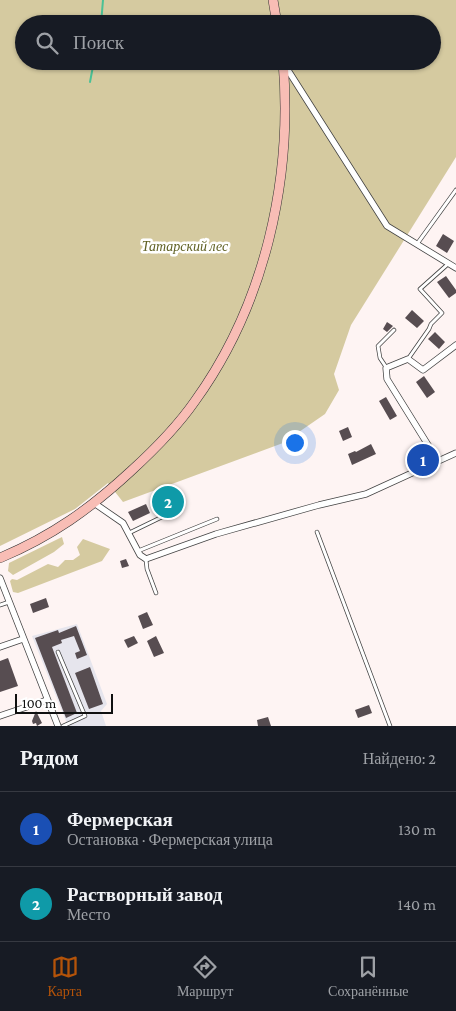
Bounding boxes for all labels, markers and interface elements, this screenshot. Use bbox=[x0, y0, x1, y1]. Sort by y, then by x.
search box bbox=[15, 15, 441, 70]
icon: search bbox=[33, 29, 61, 57]
text: Поиск bbox=[73, 32, 124, 53]
park label: Татарский лес bbox=[142, 238, 229, 254]
your location bbox=[282, 430, 308, 456]
pin: 1 bbox=[407, 441, 439, 479]
pin: 2 bbox=[152, 483, 184, 521]
scale bar bbox=[15, 691, 112, 714]
text: 100 m bbox=[22, 695, 56, 711]
text: Рядом bbox=[20, 746, 79, 770]
text: Найдено: 2 bbox=[363, 750, 436, 767]
text: Фермерская bbox=[67, 809, 173, 830]
text: 1 bbox=[33, 821, 39, 838]
text: 130 m bbox=[398, 821, 436, 838]
text: Остановка · Фермерская улица bbox=[67, 831, 273, 848]
text: Растворный завод bbox=[67, 884, 222, 905]
text: 2 bbox=[32, 896, 40, 913]
text: 140 m bbox=[398, 896, 436, 913]
text: Место bbox=[67, 906, 110, 923]
tab: Карта bbox=[47, 953, 82, 1000]
tab: Маршрут bbox=[177, 953, 233, 1000]
tab: Сохранённые bbox=[328, 953, 409, 1000]

